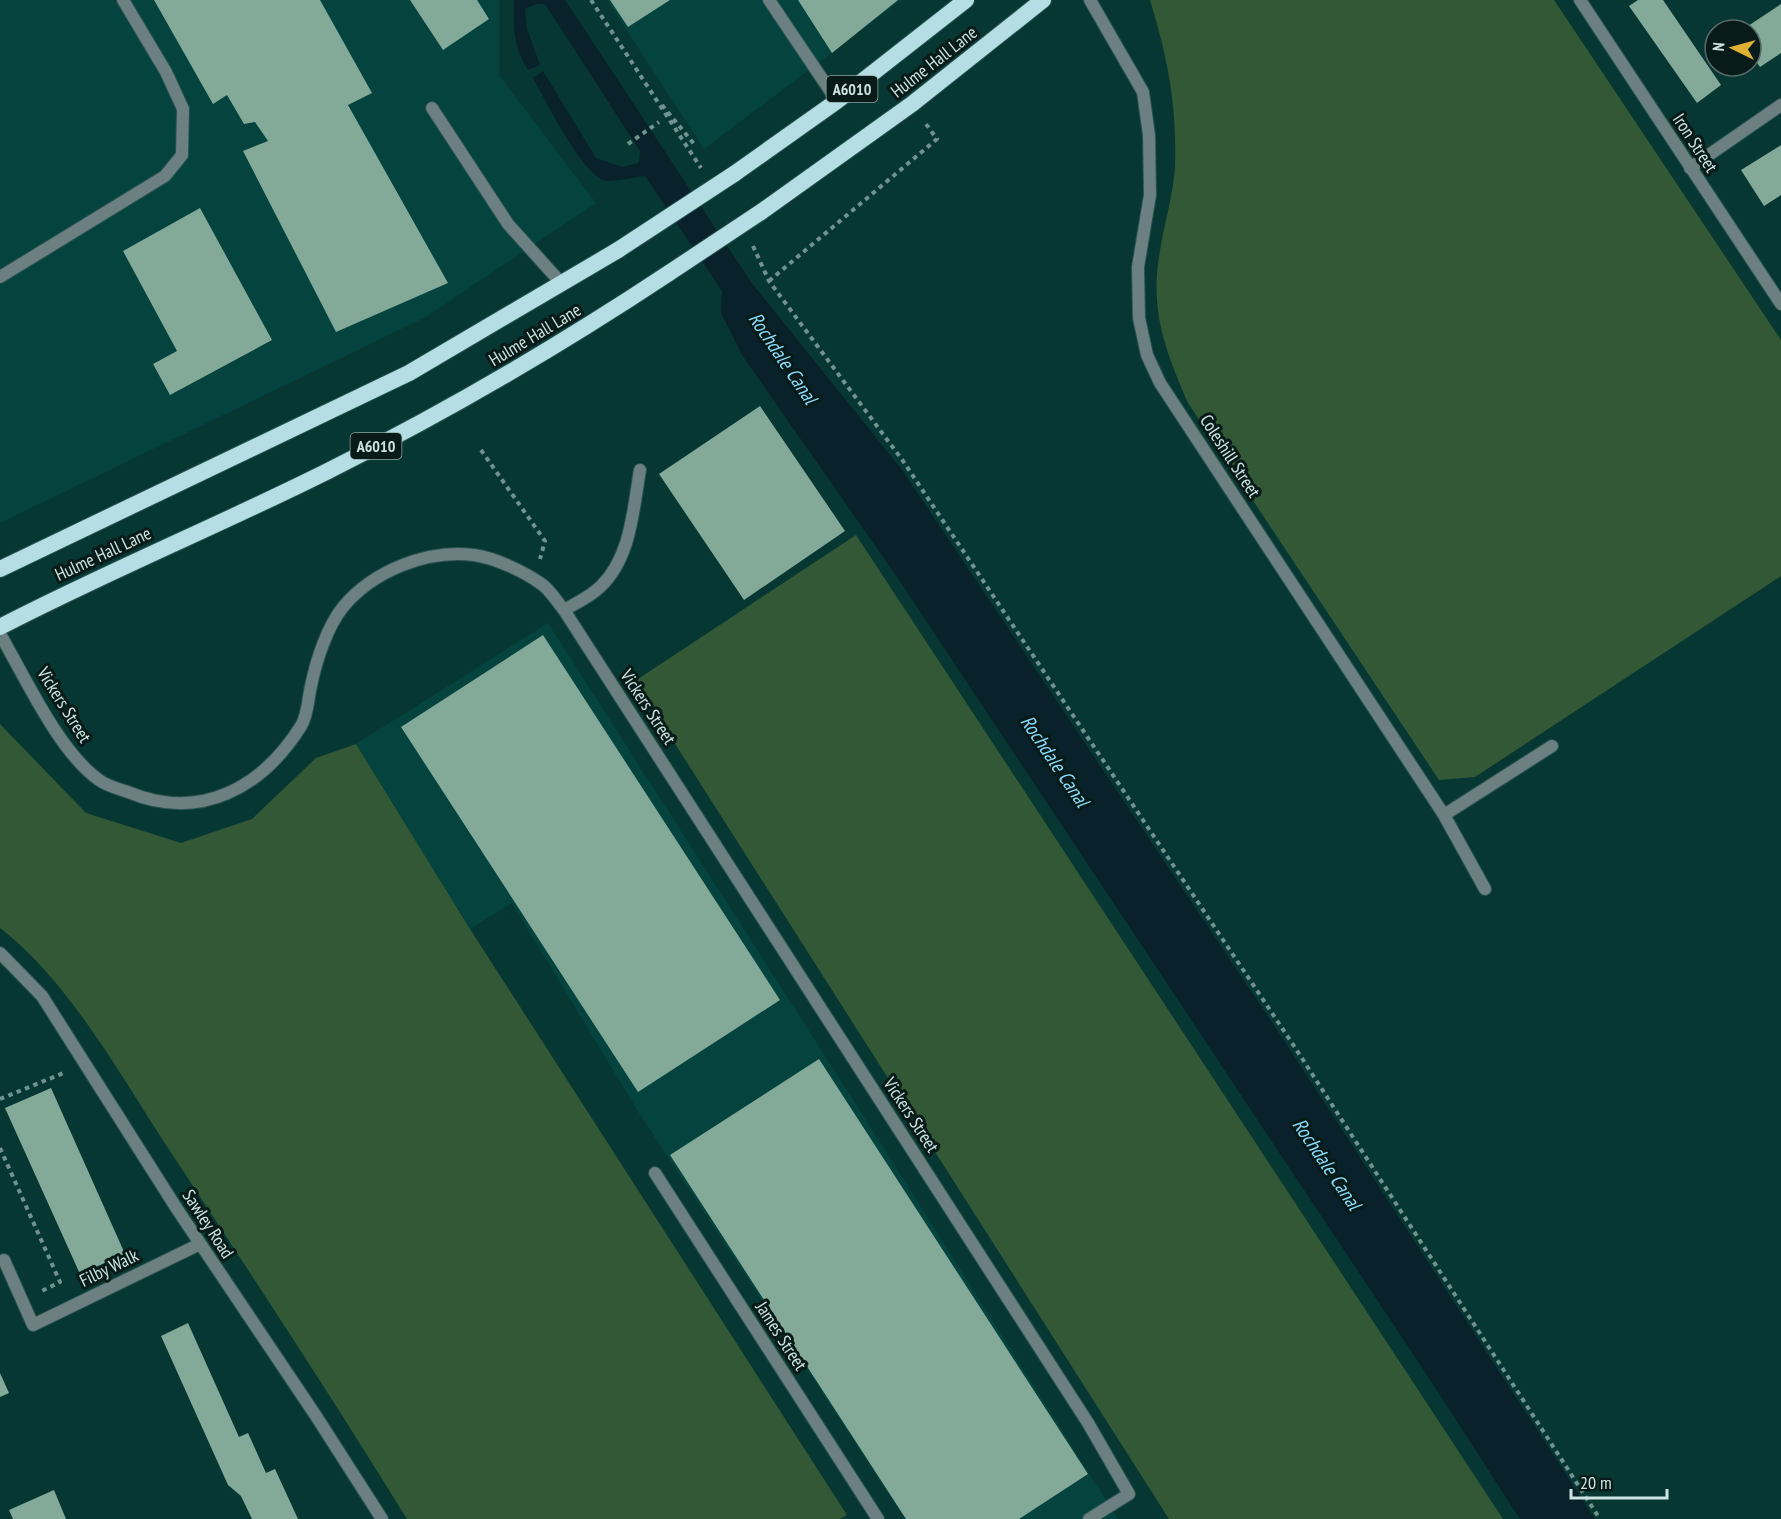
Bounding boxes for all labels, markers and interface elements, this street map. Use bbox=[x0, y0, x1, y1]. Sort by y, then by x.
north arrow bbox=[1703, 18, 1763, 78]
street label: Hulme Hall Lane bbox=[886, 21, 982, 103]
text: N bbox=[1708, 42, 1728, 52]
road number: A6010 bbox=[826, 76, 878, 102]
street label: Iron Street bbox=[1668, 109, 1723, 177]
street label: Hulme Hall Lane bbox=[484, 298, 585, 371]
water label: Rochdale Canal bbox=[743, 307, 825, 411]
street label: Coleshill Street bbox=[1195, 410, 1266, 502]
road number: A6010 bbox=[350, 433, 401, 459]
street label: Hulme Hall Lane bbox=[51, 521, 155, 586]
street label: Vickers Street bbox=[32, 662, 97, 747]
street label: Vickers Street bbox=[615, 664, 681, 749]
water label: Rochdale Canal bbox=[1015, 710, 1097, 814]
street label: Vickers Street bbox=[878, 1072, 944, 1157]
water label: Rochdale Canal bbox=[1287, 1113, 1369, 1217]
street label: Sawley Road bbox=[178, 1185, 239, 1263]
street label: Filby Walk bbox=[76, 1243, 142, 1292]
street label: James Street bbox=[750, 1296, 812, 1375]
scale bar bbox=[1571, 1462, 1667, 1500]
text: 20 m bbox=[1580, 1471, 1612, 1494]

